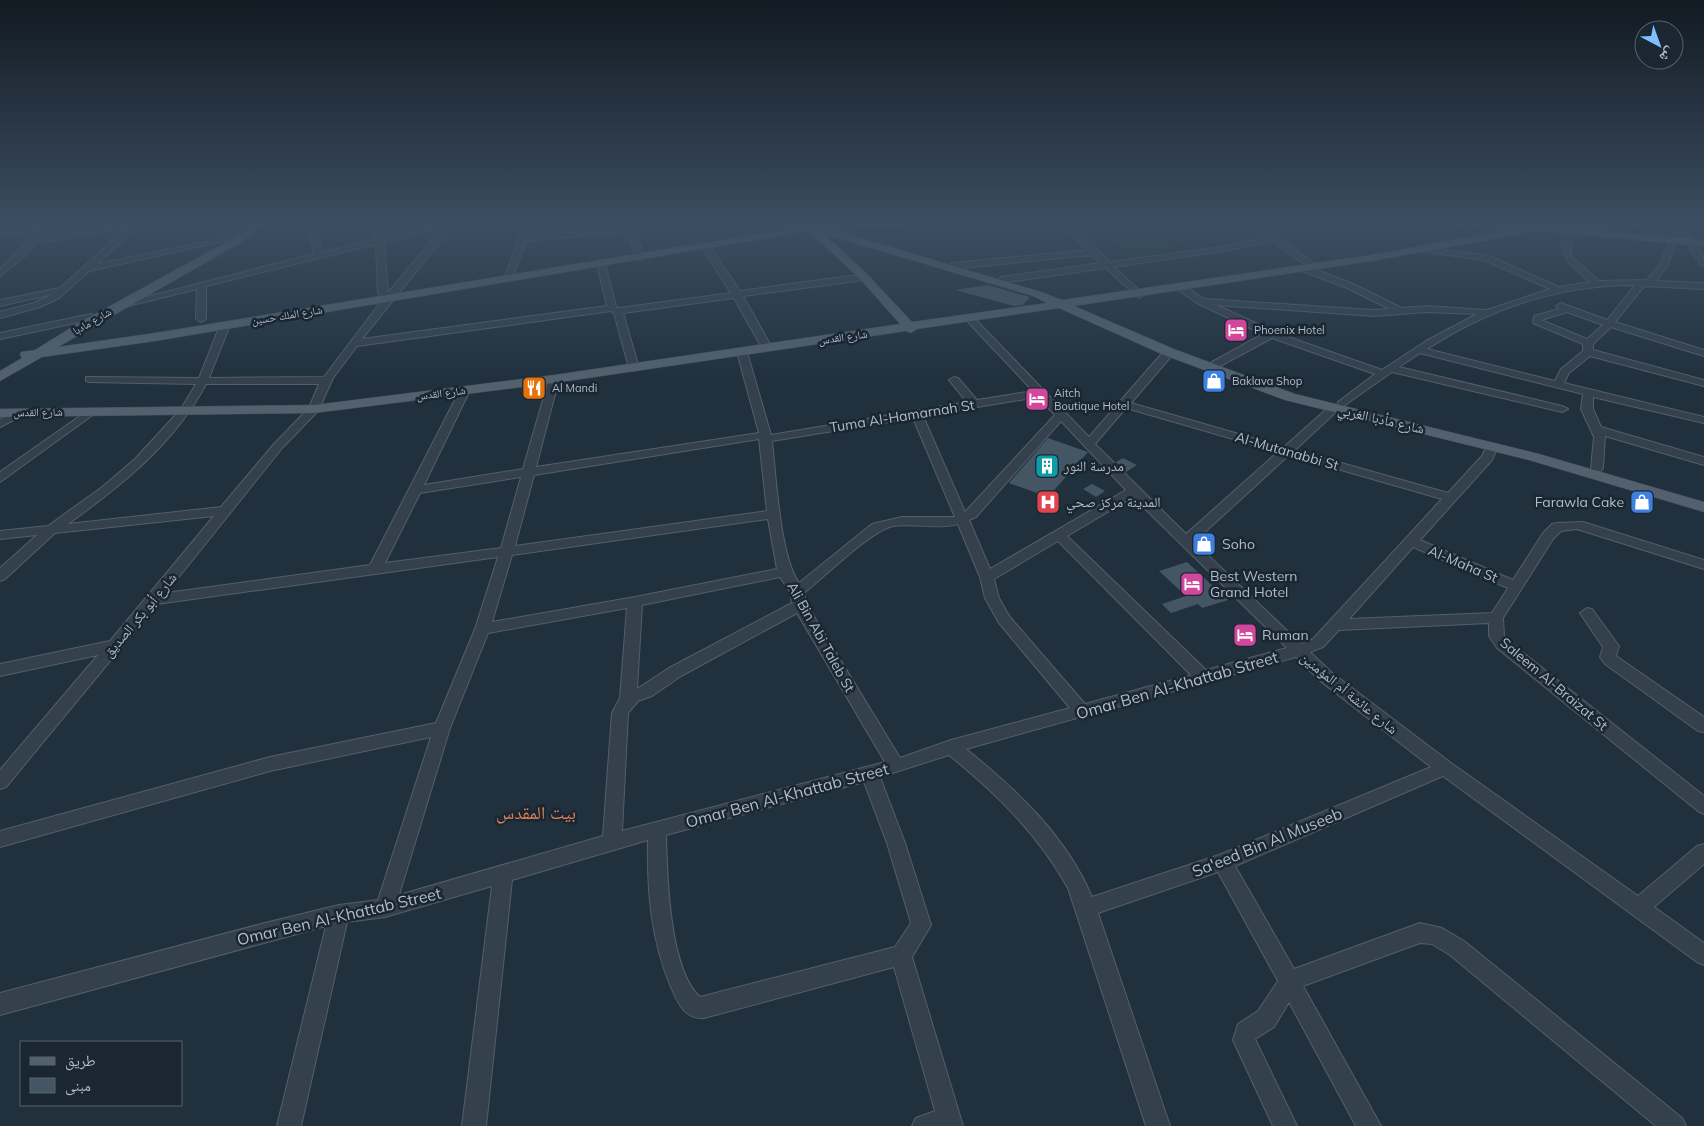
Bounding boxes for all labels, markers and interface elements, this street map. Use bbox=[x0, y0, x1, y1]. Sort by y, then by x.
north arrow bbox=[1634, 20, 1684, 70]
text: ش bbox=[1656, 43, 1679, 67]
street label: شارع الملك حسين bbox=[251, 302, 323, 328]
street label: شارع مادبا bbox=[70, 304, 114, 338]
hotel icon: Phoenix Hotel bbox=[1223, 317, 1249, 343]
place label: Phoenix Hotel bbox=[1254, 323, 1325, 337]
street label: شارع القدس bbox=[818, 327, 868, 347]
shop icon: Baklava Shop bbox=[1201, 368, 1227, 394]
place label: Baklava Shop bbox=[1232, 374, 1303, 388]
restaurant icon: Al Mandi bbox=[521, 375, 547, 401]
place label: Al Mandi bbox=[552, 381, 597, 395]
street label: شارع القدس bbox=[416, 383, 466, 403]
hotel icon: Aitch Boutique Hotel bbox=[1024, 386, 1050, 412]
place label: Aitch Boutique Hotel bbox=[1054, 386, 1129, 413]
street label: Tuma Al-Hamarnah St bbox=[828, 396, 976, 436]
street label: شارع مأدبا الغربي bbox=[1335, 400, 1426, 440]
street label: شارع القدس bbox=[13, 405, 63, 419]
street label: Al-Mutanabbi St bbox=[1233, 428, 1341, 474]
building icon: مدرسة النور bbox=[1034, 453, 1060, 479]
place label: مدرسة النور bbox=[1063, 457, 1124, 475]
hospital icon: المدينة مركز صحي bbox=[1035, 489, 1061, 515]
shop icon: Farawla Cake bbox=[1629, 489, 1655, 515]
place label: المدينة مركز صحي bbox=[1066, 493, 1161, 514]
place label: Farawla Cake bbox=[1535, 493, 1624, 511]
shop icon: Soho bbox=[1191, 531, 1217, 557]
place label: Soho bbox=[1222, 535, 1255, 553]
street label: Al-Maha St bbox=[1425, 541, 1501, 587]
place label: Best Western Grand Hotel bbox=[1210, 567, 1298, 601]
street label: شارع أبو بكر الصديق bbox=[99, 569, 181, 662]
hotel icon: Best Western Grand Hotel bbox=[1179, 571, 1205, 597]
street label: Ali Bin Abi Taleb St bbox=[783, 579, 859, 695]
hotel icon: Ruman bbox=[1232, 622, 1258, 648]
place label: Ruman bbox=[1262, 626, 1309, 644]
street label: Saleem Al-Braizat St bbox=[1496, 634, 1612, 734]
street label: Omar Ben Al-Khattab Street bbox=[1074, 646, 1281, 723]
street label: شارع عائشة أم المؤمنين bbox=[1296, 648, 1401, 739]
street label: Omar Ben Al-Khattab Street bbox=[683, 758, 891, 832]
district label: بيت المقدس bbox=[496, 801, 576, 824]
street label: Sa'eed Bin Al Museeb bbox=[1189, 803, 1345, 881]
street label: Omar Ben Al-Khattab Street bbox=[235, 883, 444, 949]
legend bbox=[20, 1041, 182, 1106]
text: طريق bbox=[65, 1051, 96, 1071]
text: مبنى bbox=[65, 1076, 91, 1096]

